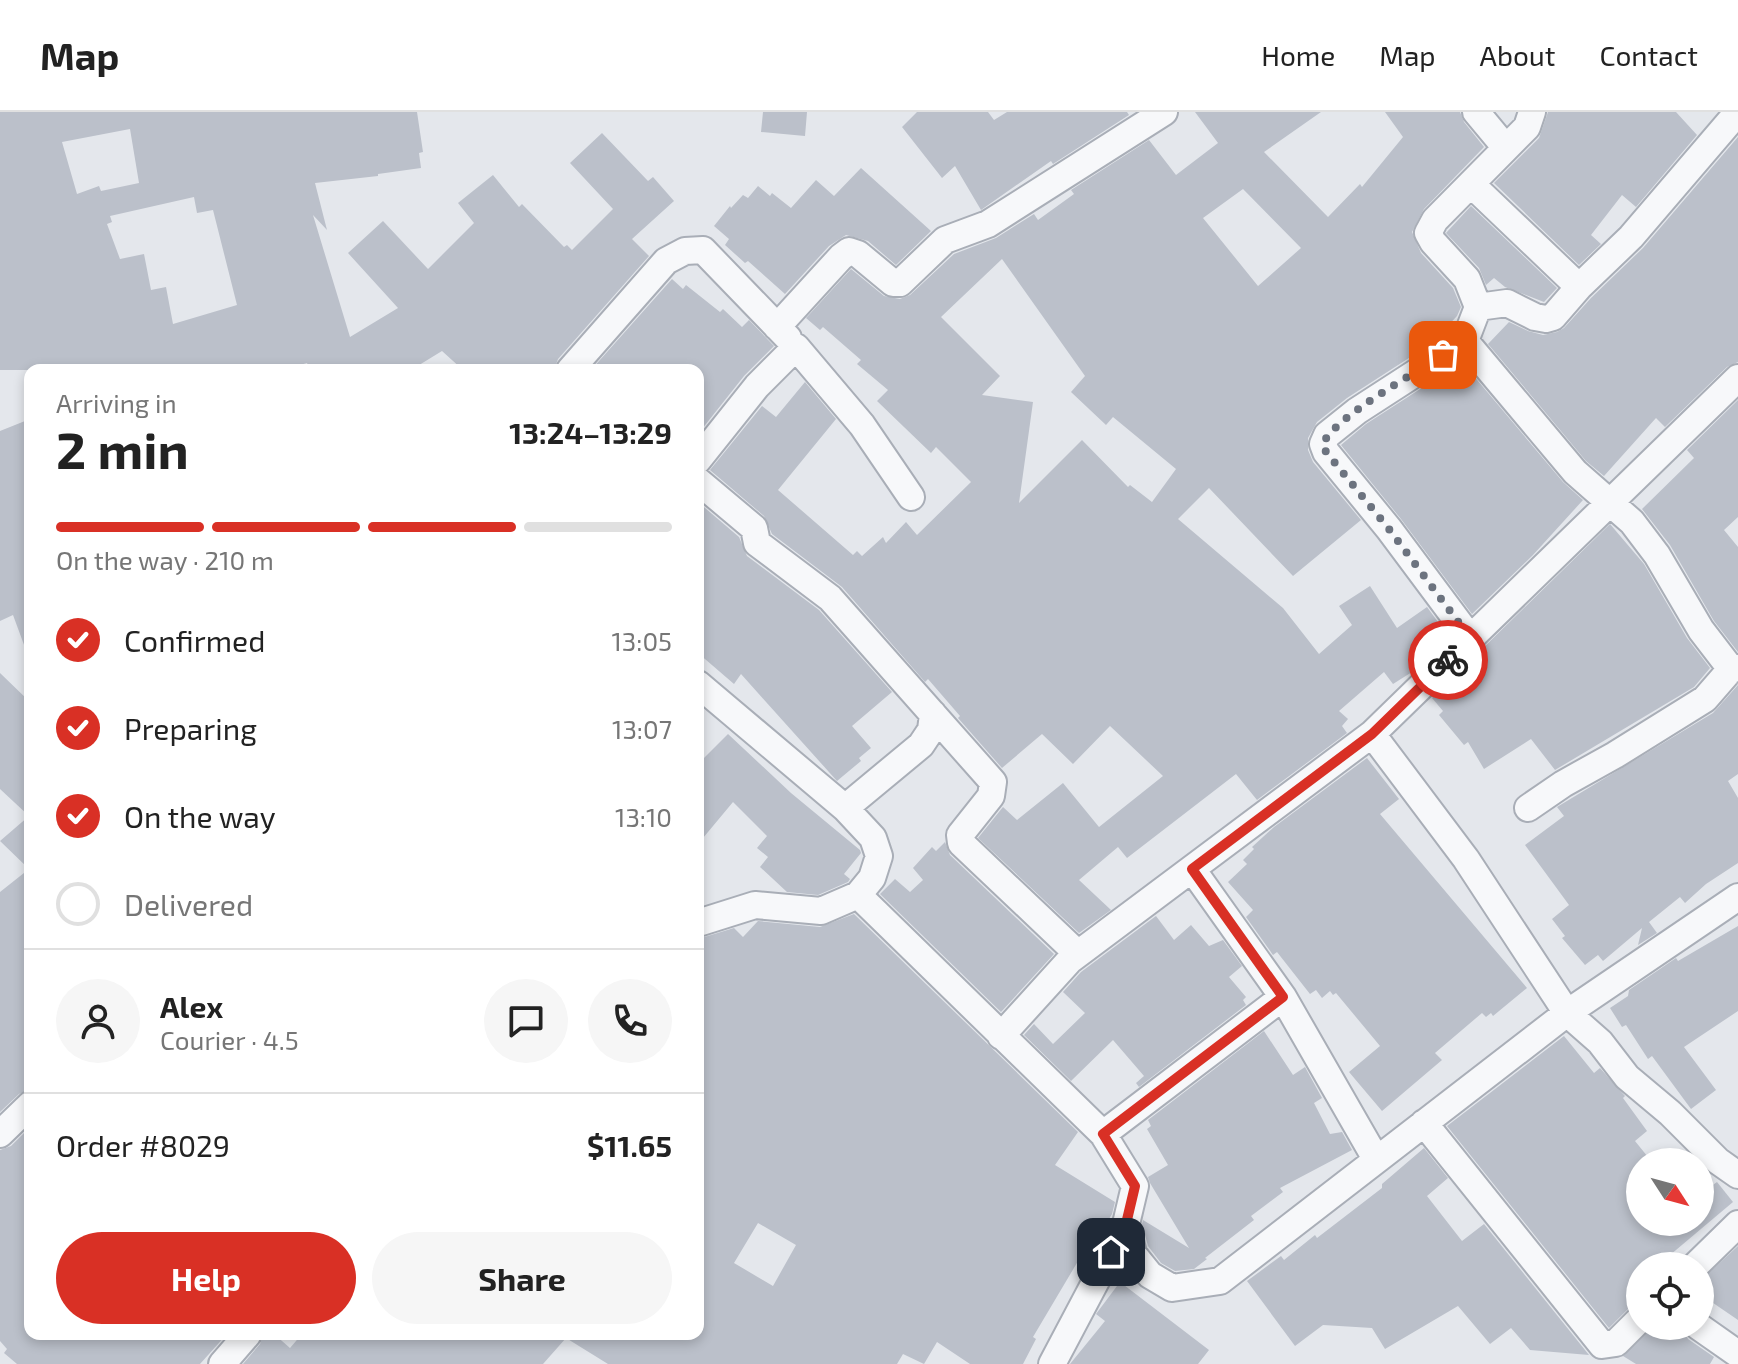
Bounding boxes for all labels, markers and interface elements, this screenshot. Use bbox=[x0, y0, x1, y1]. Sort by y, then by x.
text: Map bbox=[40, 32, 119, 78]
text: Home bbox=[1261, 38, 1335, 72]
text: Map bbox=[1379, 38, 1436, 72]
text: About bbox=[1480, 38, 1555, 72]
text: Contact bbox=[1599, 38, 1698, 72]
pin bbox=[1409, 321, 1477, 389]
icon: bag bbox=[1421, 333, 1465, 377]
text: Arriving in bbox=[56, 387, 177, 418]
text: 13:24–13:29 bbox=[509, 414, 672, 450]
text: 2 min bbox=[56, 417, 189, 479]
text: On the way · 210 m bbox=[56, 544, 274, 575]
icon: check bbox=[56, 618, 100, 662]
courier bbox=[1408, 620, 1488, 700]
text: Confirmed bbox=[124, 622, 265, 658]
text: 13:05 bbox=[611, 625, 672, 656]
icon: bike bbox=[1426, 638, 1470, 682]
icon: check bbox=[56, 706, 100, 750]
text: Preparing bbox=[124, 710, 257, 746]
text: 13:07 bbox=[612, 713, 672, 744]
icon: check bbox=[56, 794, 100, 838]
text: On the way bbox=[124, 798, 276, 834]
text: 13:10 bbox=[615, 801, 672, 832]
text: Delivered bbox=[124, 886, 253, 922]
button: person bbox=[56, 979, 140, 1063]
button: chat bbox=[484, 979, 568, 1063]
button: phone bbox=[588, 979, 672, 1063]
text: Alex bbox=[160, 988, 223, 1024]
text: Courier · 4.5 bbox=[160, 1024, 299, 1055]
text: Order #8029 bbox=[56, 1127, 230, 1163]
text: $11.65 bbox=[587, 1127, 672, 1163]
north arrow bbox=[1626, 1148, 1714, 1236]
map controls bbox=[1626, 1148, 1714, 1340]
pin bbox=[1077, 1218, 1145, 1286]
icon: home bbox=[1089, 1230, 1133, 1274]
button: Help bbox=[56, 1232, 356, 1324]
button: Share bbox=[372, 1232, 672, 1324]
button: locate bbox=[1626, 1252, 1714, 1340]

